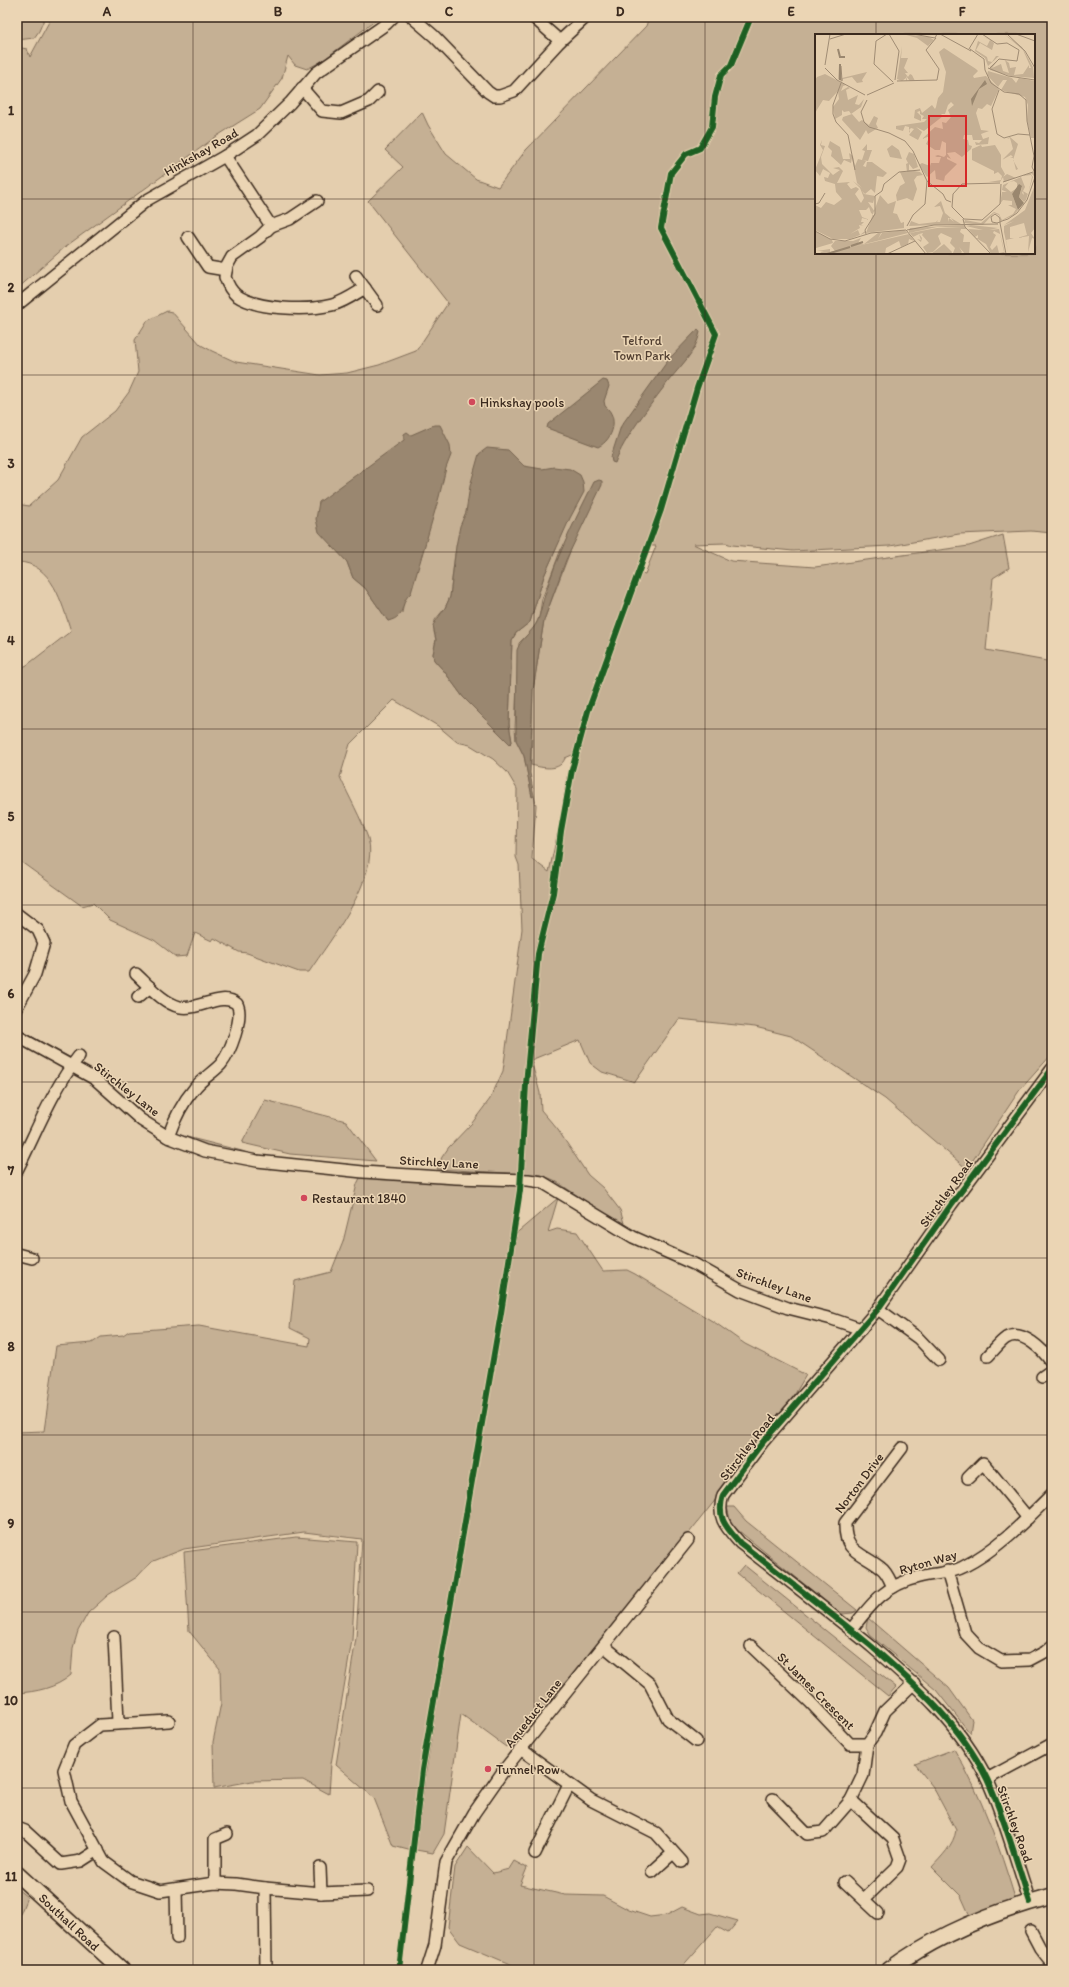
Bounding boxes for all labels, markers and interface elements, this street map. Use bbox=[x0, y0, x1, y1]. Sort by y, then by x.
text: A bbox=[102, 4, 112, 19]
text: B bbox=[274, 4, 283, 19]
text: C bbox=[445, 4, 454, 19]
text: D bbox=[616, 4, 625, 19]
text: E bbox=[787, 4, 795, 19]
text: F bbox=[959, 4, 966, 19]
inset map bbox=[815, 34, 1035, 254]
text: 1 bbox=[8, 103, 14, 118]
street label: Hinkshay Road bbox=[161, 125, 241, 179]
text: 2 bbox=[8, 280, 15, 295]
park label: Telford Town Park bbox=[613, 333, 671, 363]
place label: Hinkshay pools bbox=[480, 395, 564, 410]
marker: Hinkshay pools bbox=[467, 397, 477, 407]
text: 3 bbox=[7, 456, 15, 471]
text: 4 bbox=[7, 633, 15, 648]
text: 5 bbox=[8, 809, 15, 824]
text: 6 bbox=[8, 986, 15, 1001]
street label: Stirchley Lane bbox=[91, 1059, 163, 1119]
street label: Stirchley Lane bbox=[399, 1152, 479, 1172]
street label: Stirchley Road bbox=[916, 1156, 976, 1230]
text: 7 bbox=[7, 1163, 15, 1178]
place label: Restaurant 1840 bbox=[312, 1191, 406, 1206]
marker: Restaurant 1840 bbox=[299, 1193, 309, 1203]
street label: Stirchley Lane bbox=[734, 1264, 814, 1306]
text: 8 bbox=[7, 1339, 15, 1354]
street label: Stirchley Road bbox=[716, 1411, 778, 1483]
street label: Norton Drive bbox=[831, 1450, 887, 1516]
text: 9 bbox=[8, 1516, 15, 1531]
street label: Ryton Way bbox=[897, 1547, 959, 1577]
street label: St James Crescent bbox=[774, 1649, 858, 1733]
street label: Aqueduct Lane bbox=[502, 1676, 564, 1750]
text: 10 bbox=[4, 1693, 18, 1708]
place label: Tunnel Row bbox=[496, 1762, 560, 1777]
marker: Tunnel Row bbox=[483, 1764, 493, 1774]
street label: Stirchley Road bbox=[994, 1783, 1036, 1865]
text: 11 bbox=[5, 1869, 17, 1884]
street label: Southall Road bbox=[36, 1890, 102, 1954]

